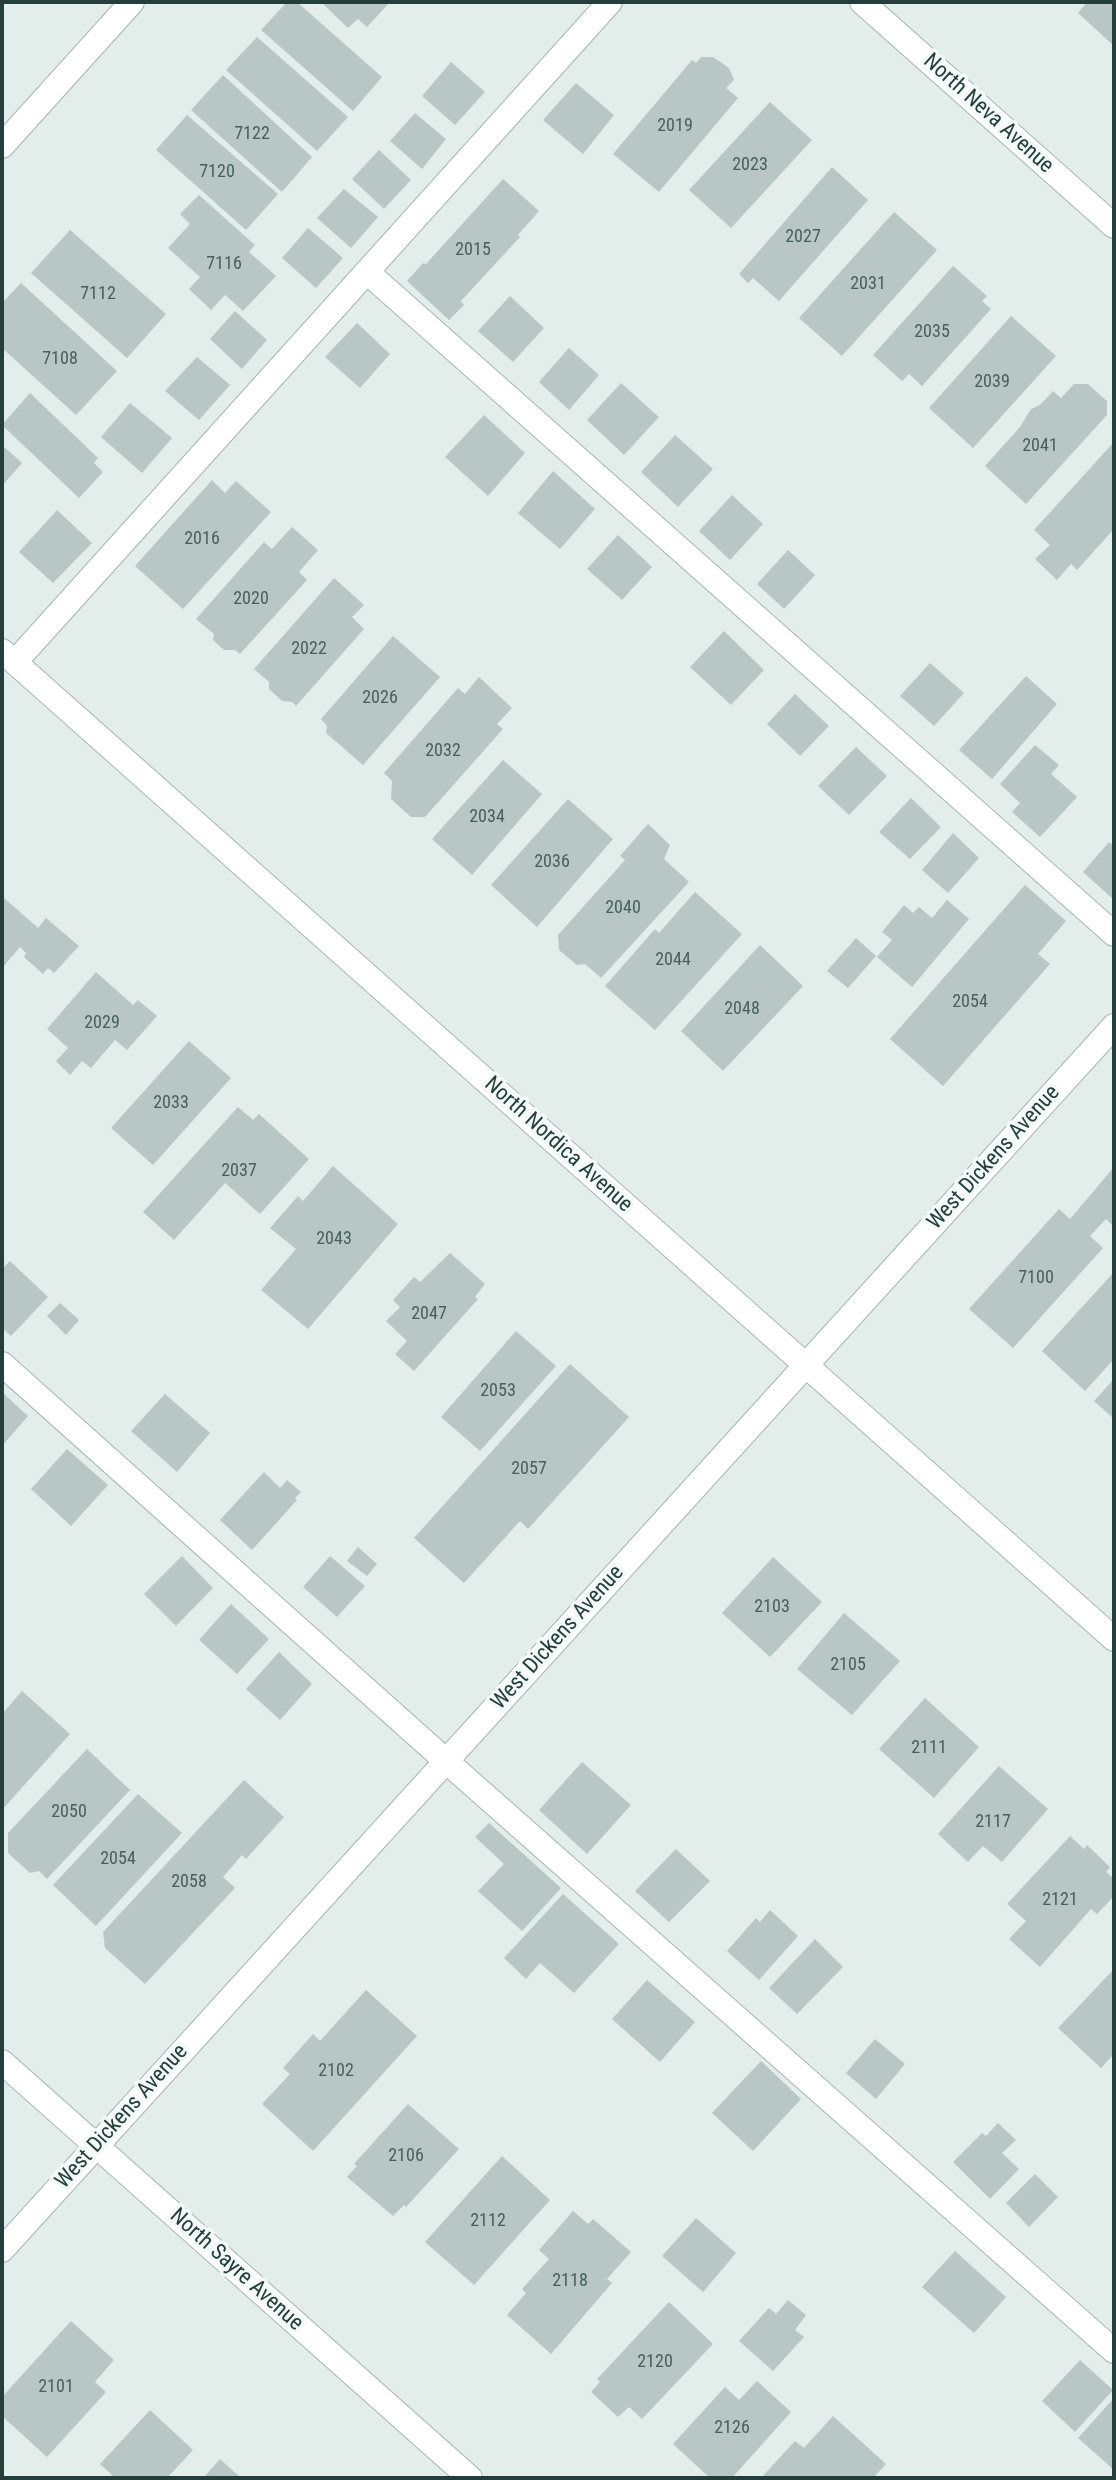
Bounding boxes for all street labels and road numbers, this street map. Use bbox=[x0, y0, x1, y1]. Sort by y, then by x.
street label: North Neva Avenue bbox=[917, 49, 1059, 179]
street label: North Nordica Avenue bbox=[478, 1072, 638, 1218]
street label: West Dickens Avenue bbox=[922, 1080, 1066, 1236]
street label: West Dickens Avenue bbox=[486, 1560, 630, 1716]
street label: West Dickens Avenue bbox=[50, 2039, 194, 2195]
street label: North Sayre Avenue bbox=[164, 2203, 308, 2337]

